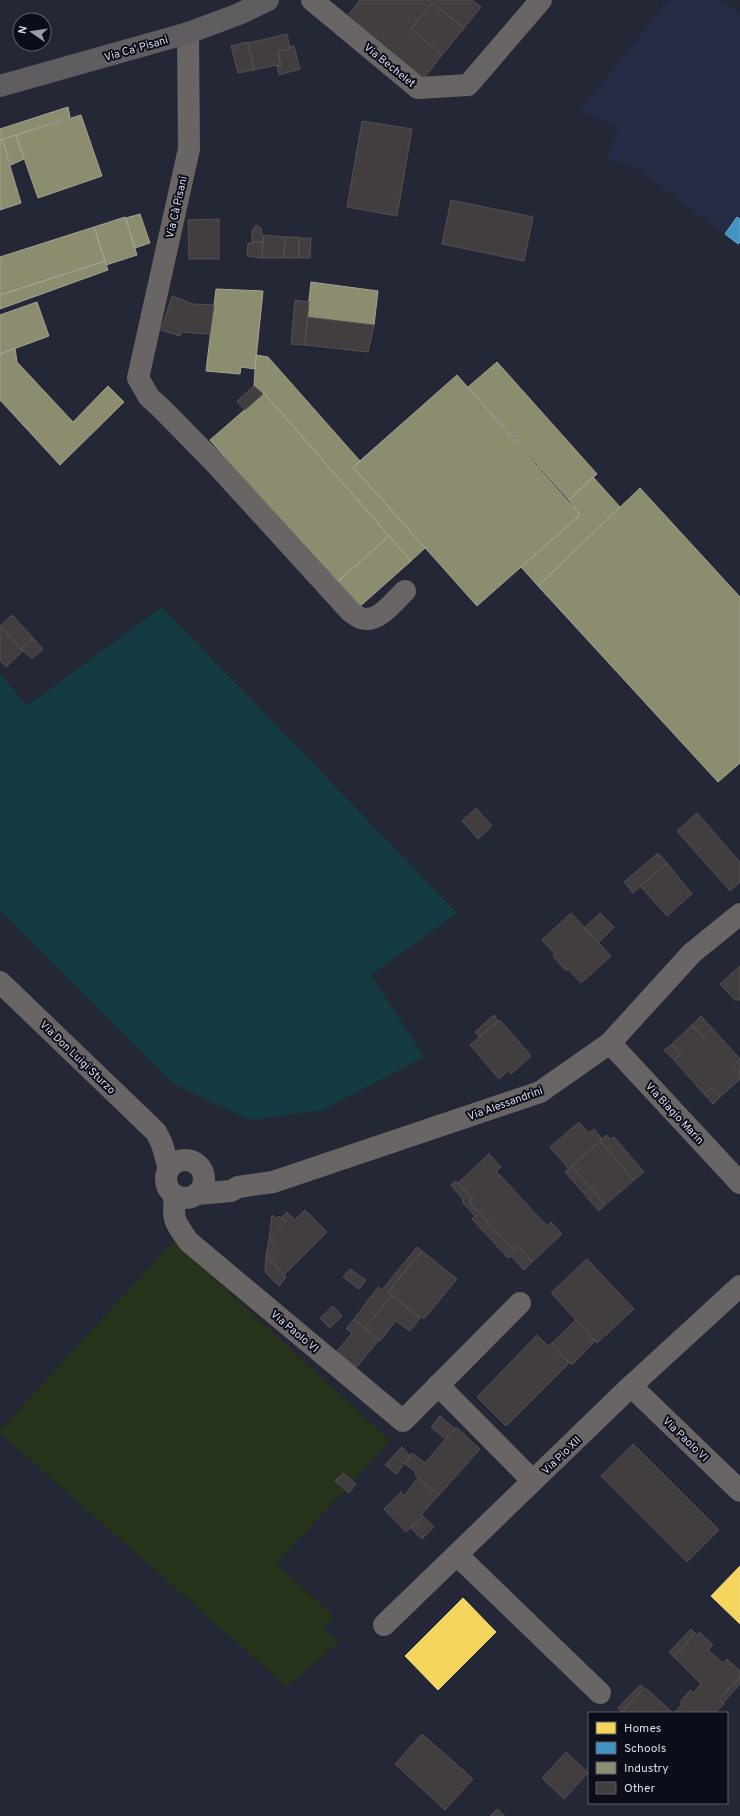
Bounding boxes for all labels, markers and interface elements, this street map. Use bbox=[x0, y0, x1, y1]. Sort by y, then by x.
north arrow bbox=[12, 12, 52, 52]
text: N bbox=[16, 25, 31, 35]
street label: Via Ca' Pisani bbox=[103, 33, 170, 65]
street label: Via Bechelet bbox=[361, 41, 418, 91]
street label: Via Cà Pisani bbox=[163, 175, 191, 240]
street label: Via Don Luigi Sturzo bbox=[37, 1018, 118, 1097]
street label: Via Biagio Marin bbox=[642, 1080, 707, 1148]
street label: Via Alessandrini bbox=[466, 1084, 545, 1124]
street label: Via Paolo VI bbox=[267, 1308, 321, 1356]
street label: Via Paolo VI bbox=[659, 1414, 711, 1465]
street label: Via Pio XII bbox=[539, 1434, 584, 1478]
legend bbox=[588, 1712, 728, 1804]
text: Homes bbox=[624, 1721, 661, 1737]
text: Schools bbox=[624, 1741, 666, 1757]
text: Industry bbox=[624, 1761, 669, 1777]
text: Other bbox=[624, 1781, 656, 1797]

